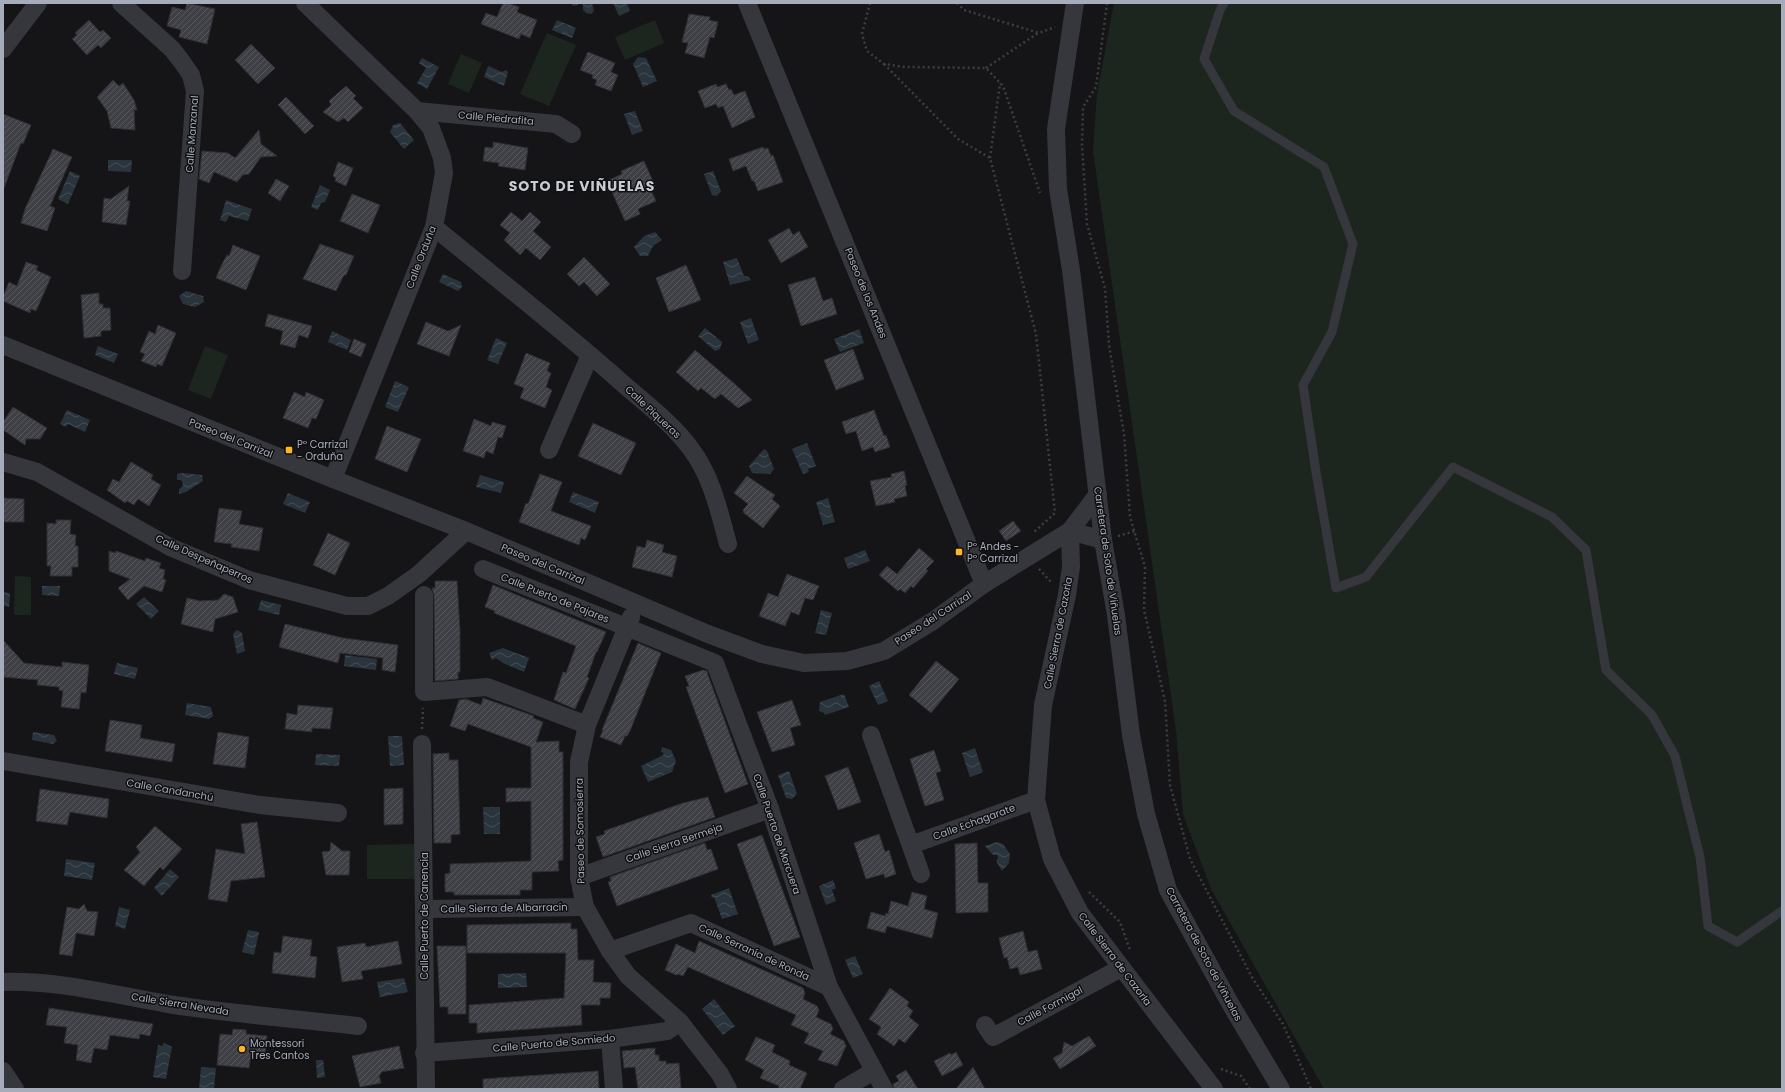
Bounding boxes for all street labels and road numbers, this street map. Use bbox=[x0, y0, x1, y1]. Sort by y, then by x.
street label: Calle Manzanal bbox=[182, 95, 202, 173]
street label: Calle Piedrafita bbox=[457, 107, 535, 129]
street label: Calle Orduña bbox=[402, 223, 440, 291]
street label: Paseo de los Andes bbox=[841, 245, 891, 341]
street label: Calle Piqueras bbox=[622, 382, 684, 442]
street label: Paseo del Carrizal bbox=[187, 414, 275, 462]
street label: Carretera de Soto de Viñuelas bbox=[1090, 486, 1126, 636]
street label: Calle Despeñaperros bbox=[153, 531, 255, 587]
street label: Paseo del Carrizal bbox=[499, 540, 587, 588]
street label: Calle Puerto de Pajares bbox=[499, 569, 611, 627]
street label: Calle Sierra de Cazorla bbox=[1040, 576, 1076, 690]
street label: Paseo del Carrizal bbox=[891, 587, 975, 649]
street label: Calle Puerto de Morcuera bbox=[749, 772, 805, 896]
street label: Calle Candanchú bbox=[125, 775, 215, 805]
street label: Paseo de Somosierra bbox=[572, 778, 588, 884]
street label: Calle Echagarate bbox=[931, 800, 1017, 844]
street label: Calle Sierra Bermeja bbox=[624, 819, 724, 867]
street label: Calle Puerto de Canencia bbox=[417, 852, 432, 980]
street label: Carretera de Soto de Viñuelas bbox=[1162, 884, 1246, 1024]
street label: Calle Sierra de Albarracín bbox=[440, 899, 568, 917]
street label: Calle Sierra de Cazorla bbox=[1075, 909, 1155, 1009]
street label: Calle Serranía de Ronda bbox=[696, 920, 812, 984]
street label: Calle Formigal bbox=[1015, 982, 1085, 1030]
street label: Calle Sierra Nevada bbox=[130, 989, 230, 1019]
street label: Calle Puerto de Somiedo bbox=[492, 1030, 616, 1056]

